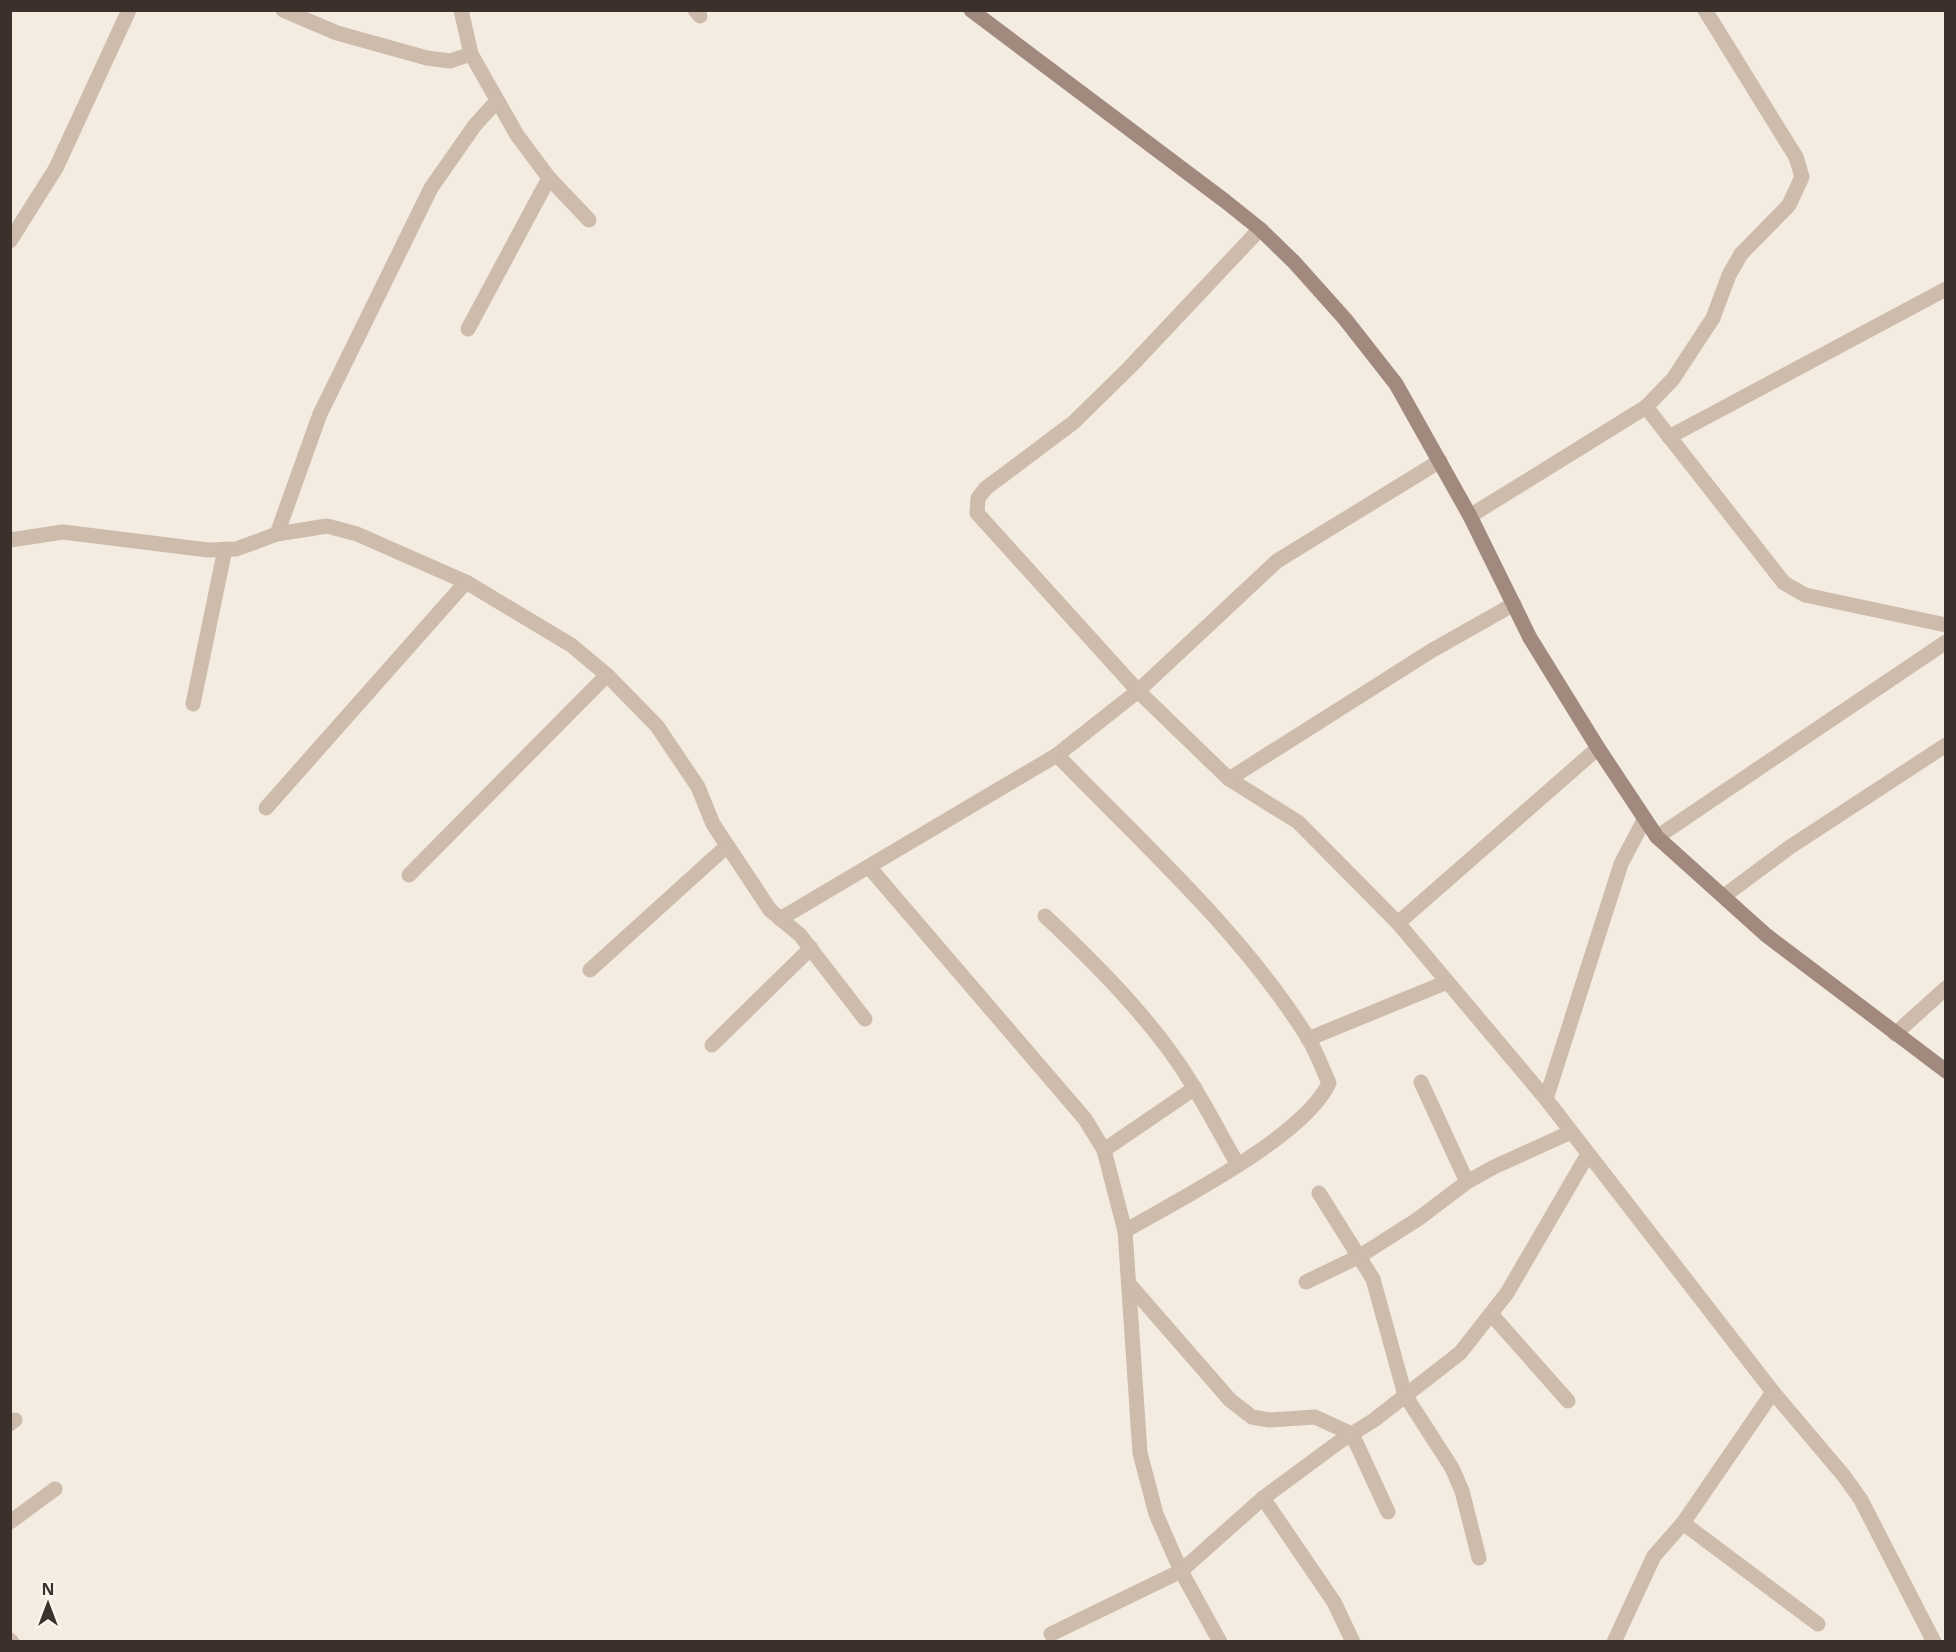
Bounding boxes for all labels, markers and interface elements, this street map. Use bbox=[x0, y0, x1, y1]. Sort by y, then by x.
north arrow bbox=[18, 1574, 78, 1634]
text: N bbox=[41, 1578, 55, 1600]

